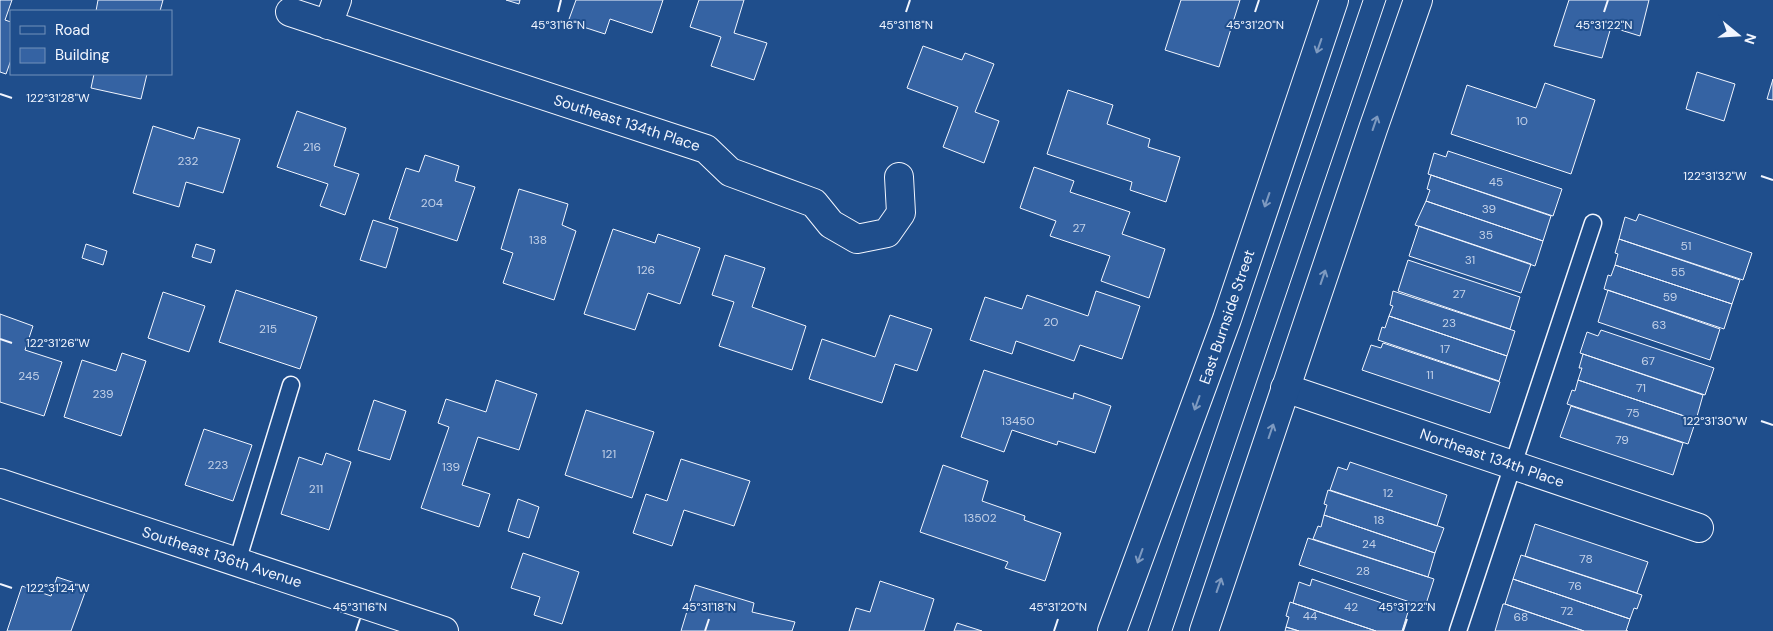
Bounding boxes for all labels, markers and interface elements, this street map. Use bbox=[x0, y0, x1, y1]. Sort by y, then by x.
legend bbox=[10, 10, 172, 75]
north arrow bbox=[1713, 10, 1763, 60]
text: 45°31'16"N bbox=[531, 17, 585, 33]
text: 45°31'18"N bbox=[879, 17, 933, 33]
text: 45°31'20"N bbox=[1226, 17, 1284, 33]
text: 45°31'22"N bbox=[1576, 17, 1632, 33]
text: Road bbox=[55, 20, 90, 40]
text: N bbox=[1740, 31, 1761, 47]
one-way arrow bbox=[1314, 38, 1323, 53]
text: Building bbox=[55, 45, 110, 65]
text: 122°31'28"W bbox=[26, 90, 90, 106]
street label: Southeast 134th Place bbox=[551, 90, 703, 156]
house number: 10 bbox=[1516, 113, 1528, 129]
one-way arrow bbox=[1371, 115, 1380, 131]
house number: 216 bbox=[303, 139, 321, 155]
house number: 232 bbox=[178, 153, 199, 169]
text: 122°31'32"W bbox=[1683, 168, 1747, 184]
house number: 45 bbox=[1489, 174, 1503, 190]
one-way arrow bbox=[1262, 192, 1271, 207]
house number: 204 bbox=[421, 195, 443, 211]
house number: 39 bbox=[1482, 201, 1496, 217]
house number: 27 bbox=[1072, 220, 1086, 236]
house number: 35 bbox=[1479, 227, 1493, 243]
house number: 138 bbox=[529, 232, 547, 248]
house number: 51 bbox=[1680, 238, 1692, 254]
street label: East Burnside Street bbox=[1195, 247, 1259, 387]
house number: 31 bbox=[1465, 252, 1475, 268]
house number: 126 bbox=[637, 262, 655, 278]
house number: 55 bbox=[1671, 264, 1685, 280]
one-way arrow bbox=[1319, 269, 1328, 285]
house number: 27 bbox=[1452, 286, 1466, 302]
house number: 59 bbox=[1663, 289, 1677, 305]
house number: 20 bbox=[1043, 314, 1059, 330]
house number: 23 bbox=[1442, 315, 1456, 331]
house number: 63 bbox=[1652, 317, 1666, 333]
house number: 215 bbox=[259, 321, 277, 337]
text: 122°31'26"W bbox=[26, 335, 90, 351]
house number: 17 bbox=[1440, 341, 1450, 357]
house number: 67 bbox=[1641, 353, 1655, 369]
house number: 11 bbox=[1426, 367, 1434, 383]
house number: 245 bbox=[18, 368, 40, 384]
house number: 71 bbox=[1636, 380, 1646, 396]
house number: 239 bbox=[92, 386, 114, 402]
one-way arrow bbox=[1192, 395, 1201, 411]
house number: 75 bbox=[1626, 405, 1640, 421]
house number: 13450 bbox=[1001, 413, 1035, 429]
text: 122°31'30"W bbox=[1683, 413, 1748, 429]
one-way arrow bbox=[1267, 423, 1276, 439]
street label: Northeast 134th Place bbox=[1417, 424, 1567, 492]
house number: 79 bbox=[1615, 432, 1629, 448]
house number: 121 bbox=[602, 446, 616, 462]
house number: 223 bbox=[208, 457, 228, 473]
house number: 139 bbox=[442, 459, 460, 475]
house number: 211 bbox=[309, 481, 323, 497]
house number: 12 bbox=[1383, 485, 1393, 501]
house number: 13502 bbox=[963, 510, 997, 526]
house number: 18 bbox=[1373, 512, 1385, 528]
street label: Southeast 136th Avenue bbox=[140, 522, 304, 592]
house number: 24 bbox=[1362, 536, 1376, 552]
one-way arrow bbox=[1135, 548, 1144, 563]
house number: 78 bbox=[1579, 551, 1593, 567]
house number: 28 bbox=[1356, 563, 1370, 579]
one-way arrow bbox=[1215, 577, 1225, 593]
house number: 76 bbox=[1568, 578, 1582, 594]
text: 122°31'24"W bbox=[26, 580, 90, 596]
text: 45°31'16"N bbox=[333, 599, 387, 615]
text: 45°31'18"N bbox=[682, 599, 736, 615]
text: 45°31'20"N bbox=[1029, 599, 1087, 615]
house number: 42 bbox=[1344, 599, 1358, 615]
text: 45°31'22"N bbox=[1379, 599, 1435, 615]
house number: 72 bbox=[1560, 603, 1574, 619]
house number: 44 bbox=[1303, 608, 1317, 624]
house number: 68 bbox=[1514, 609, 1528, 625]

